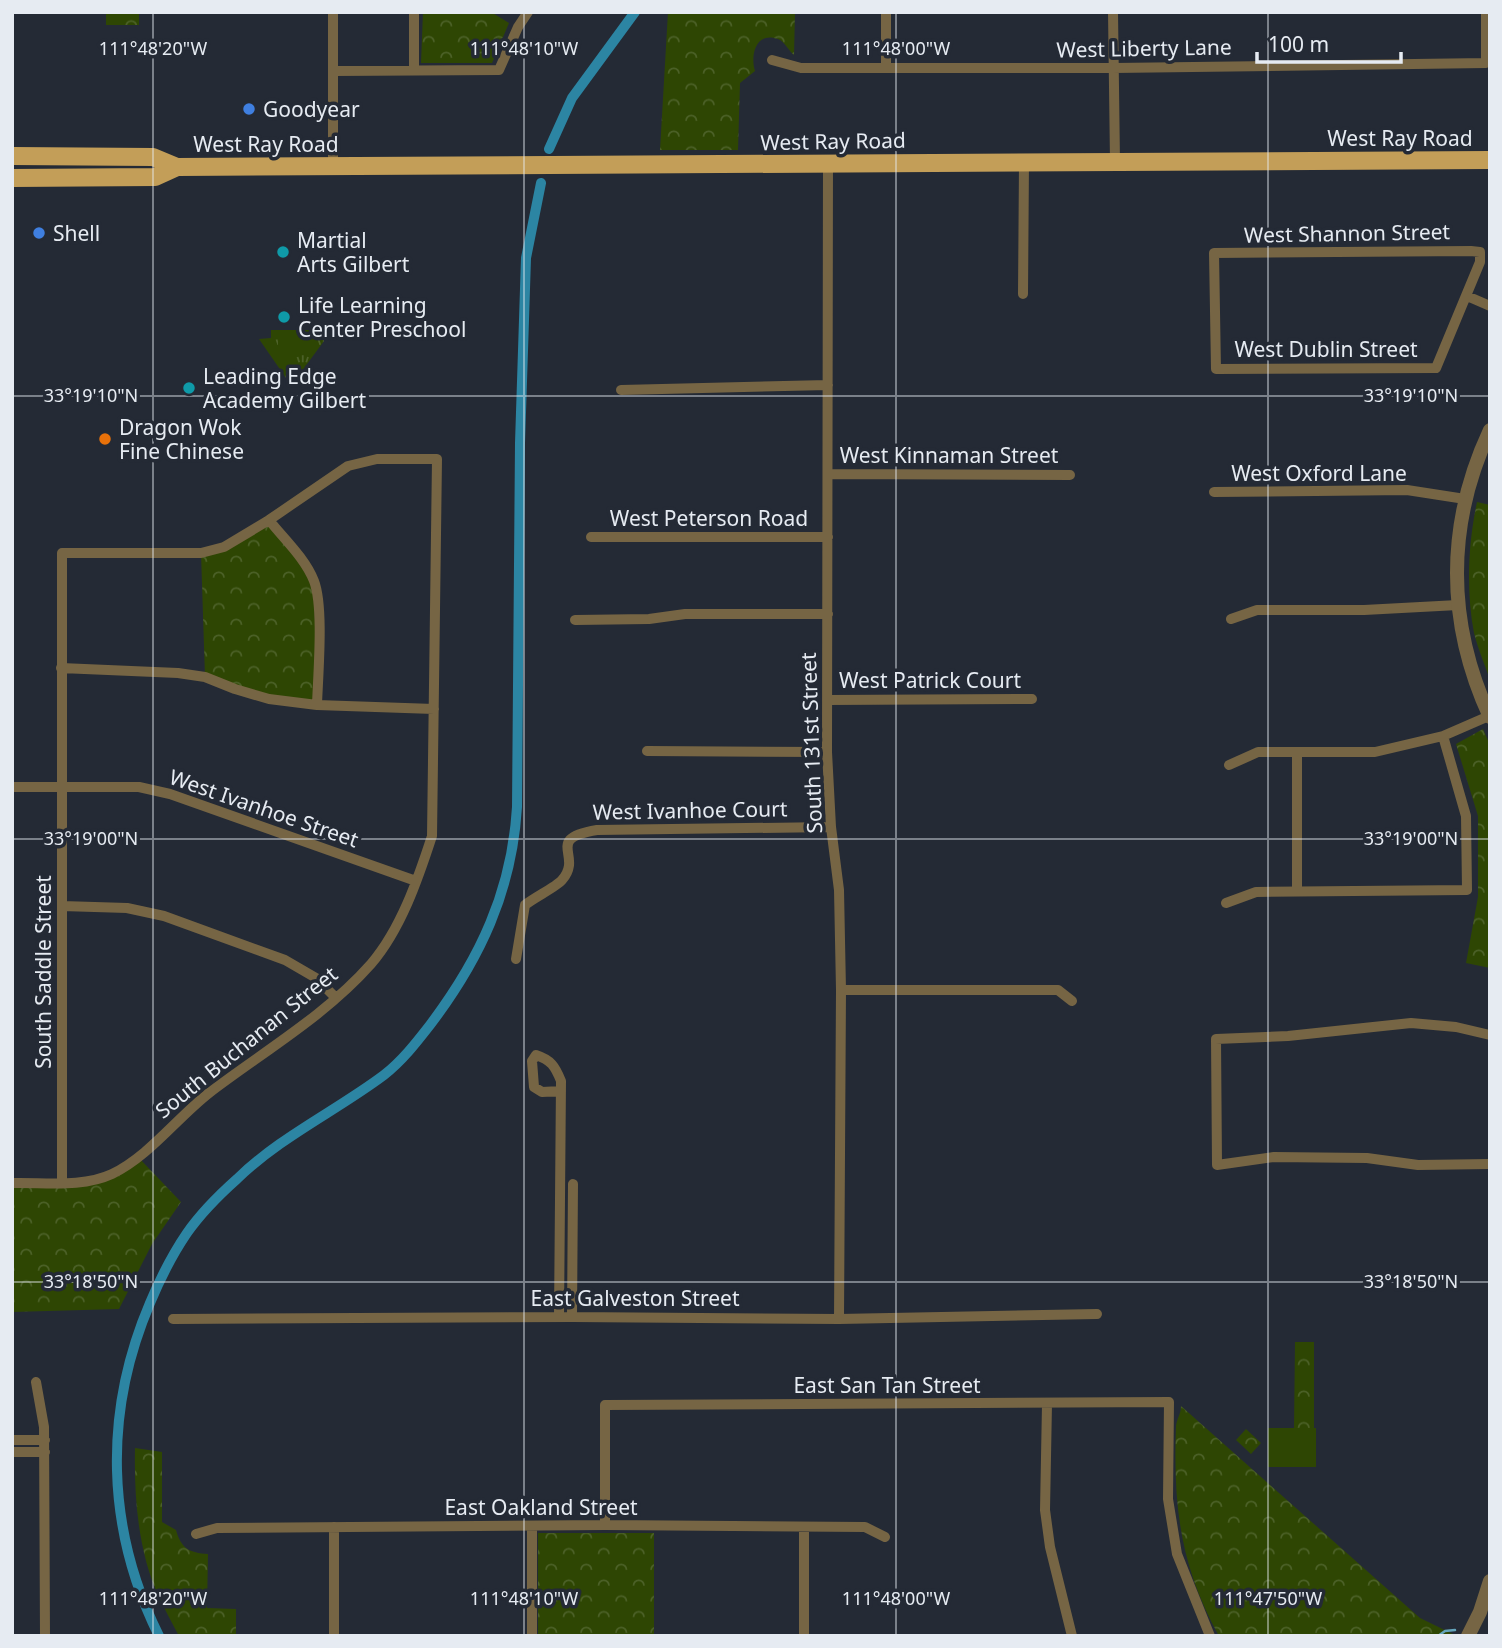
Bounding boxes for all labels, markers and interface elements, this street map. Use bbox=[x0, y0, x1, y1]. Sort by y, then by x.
scale bar bbox=[1257, 21, 1400, 65]
text: 100 m bbox=[1268, 30, 1329, 58]
street label: West Liberty Lane bbox=[1056, 32, 1232, 64]
text: 111°48'20"W bbox=[99, 36, 207, 60]
text: 111°48'10"W bbox=[470, 36, 578, 60]
text: 111°48'00"W bbox=[842, 36, 950, 60]
place label: Goodyear bbox=[263, 95, 360, 123]
marker: Goodyear bbox=[241, 101, 257, 117]
street label: West Ray Road bbox=[1327, 124, 1473, 152]
street label: West Ray Road bbox=[760, 126, 906, 156]
street label: West Ray Road bbox=[193, 130, 339, 158]
street label: West Shannon Street bbox=[1244, 217, 1451, 249]
place label: Shell bbox=[53, 219, 100, 247]
marker: Shell bbox=[31, 225, 47, 241]
place label: Martial Arts Gilbert bbox=[297, 226, 410, 278]
marker: Martial Arts Gilbert bbox=[275, 244, 291, 260]
place label: Life Learning Center Preschool bbox=[298, 291, 466, 343]
marker: Life Learning Center Preschool bbox=[276, 309, 292, 325]
street label: West Dublin Street bbox=[1234, 335, 1418, 363]
place label: Leading Edge Academy Gilbert bbox=[203, 362, 366, 414]
marker: Leading Edge Academy Gilbert bbox=[181, 380, 197, 396]
text: 33°19'10"N bbox=[44, 383, 138, 407]
text: 33°19'10"N bbox=[1364, 383, 1458, 407]
place label: Dragon Wok Fine Chinese bbox=[119, 413, 244, 465]
marker: Dragon Wok Fine Chinese bbox=[97, 431, 113, 447]
street label: West Kinnaman Street bbox=[840, 441, 1059, 469]
street label: West Oxford Lane bbox=[1231, 459, 1407, 487]
street label: West Peterson Road bbox=[610, 504, 808, 532]
street label: South 131st Street bbox=[794, 652, 828, 834]
street label: West Patrick Court bbox=[839, 666, 1021, 694]
street label: West Ivanhoe Street bbox=[166, 762, 363, 854]
street label: West Ivanhoe Court bbox=[592, 794, 788, 826]
text: 33°19'00"N bbox=[44, 826, 138, 850]
text: 33°19'00"N bbox=[1364, 826, 1458, 850]
street label: South Saddle Street bbox=[29, 875, 57, 1069]
street label: South Buchanan Street bbox=[149, 960, 343, 1124]
text: 33°18'50"N bbox=[44, 1269, 138, 1293]
text: 33°18'50"N bbox=[1364, 1269, 1458, 1293]
street label: East Galveston Street bbox=[531, 1284, 740, 1312]
street label: East San Tan Street bbox=[793, 1371, 981, 1399]
street label: East Oakland Street bbox=[444, 1493, 638, 1521]
text: 111°48'20"W bbox=[99, 1586, 207, 1610]
text: 111°48'10"W bbox=[470, 1586, 578, 1610]
text: 111°48'00"W bbox=[842, 1586, 950, 1610]
text: 111°47'50"W bbox=[1214, 1586, 1322, 1610]

